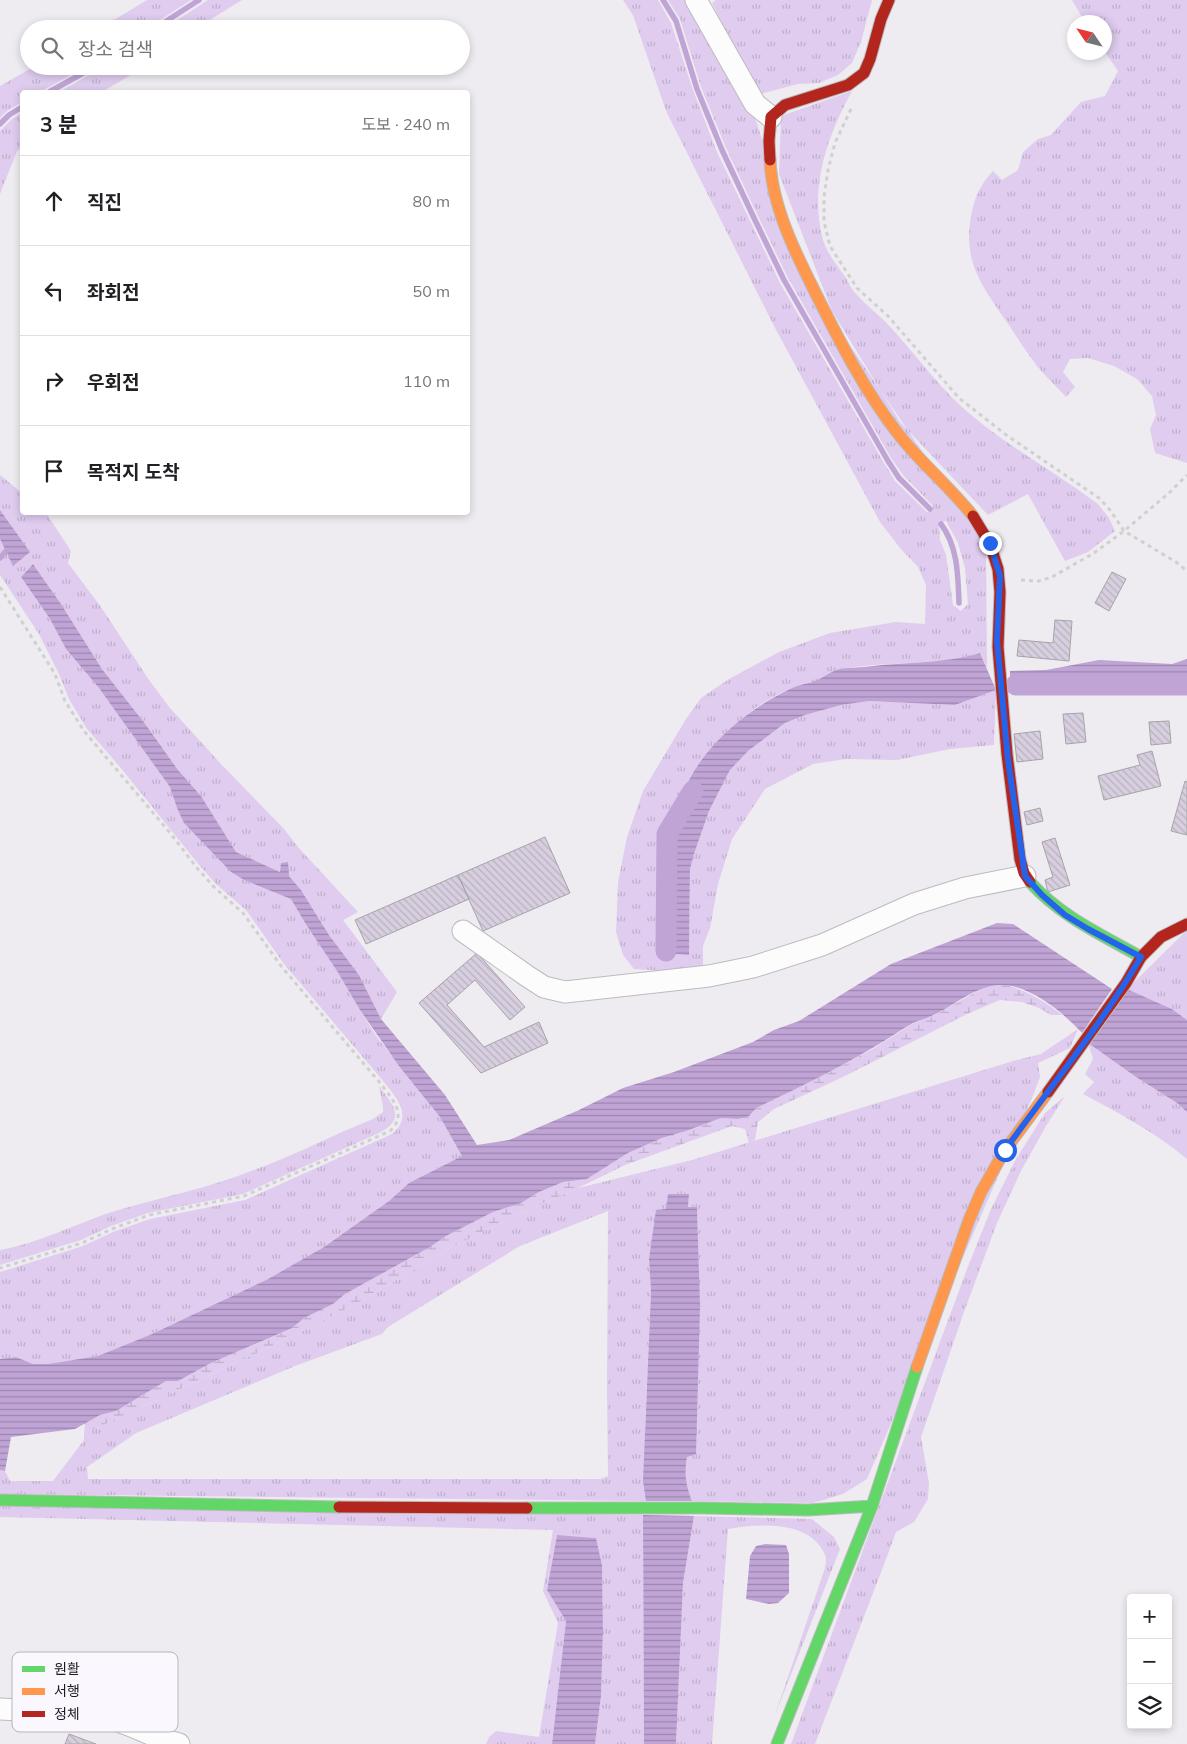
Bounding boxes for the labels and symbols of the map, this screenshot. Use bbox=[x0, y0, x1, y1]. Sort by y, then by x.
north arrow bbox=[1067, 15, 1112, 60]
route end bbox=[979, 532, 1002, 555]
route start bbox=[994, 1139, 1017, 1162]
legend bbox=[12, 1652, 178, 1732]
text: 원활 bbox=[54, 1660, 80, 1678]
text: 서행 bbox=[54, 1682, 80, 1700]
text: 정체 bbox=[54, 1705, 80, 1723]

